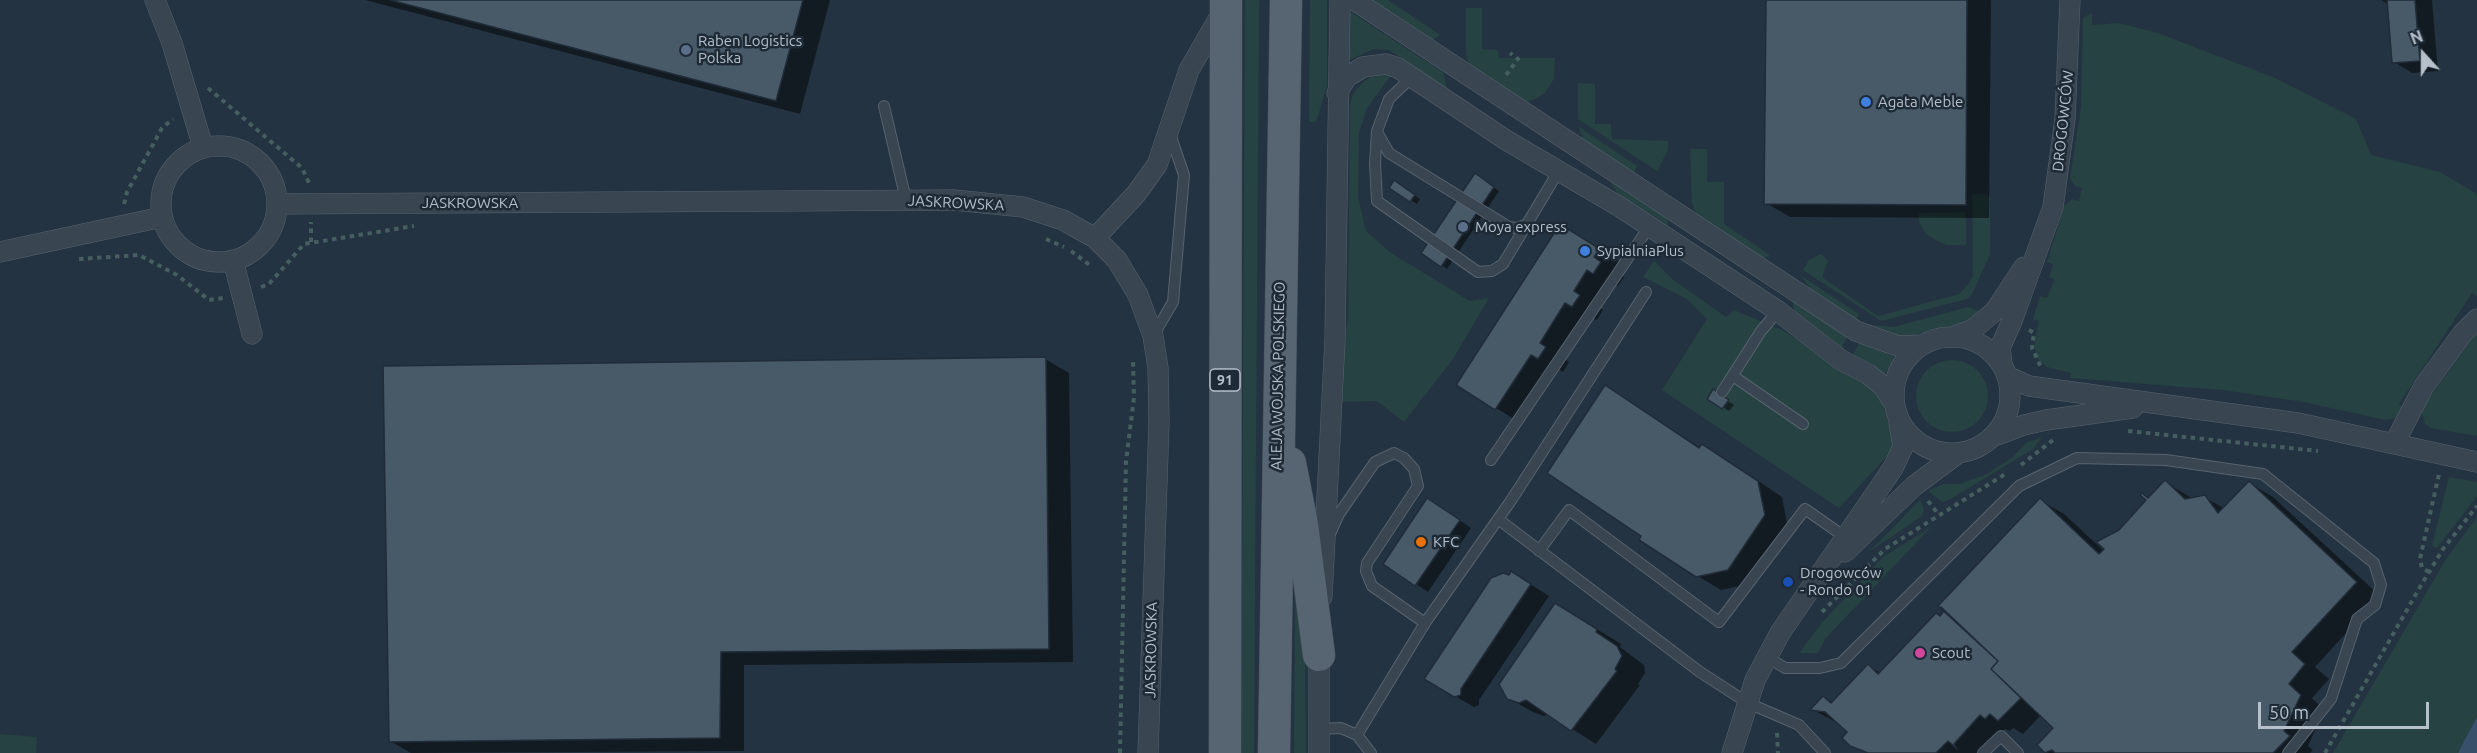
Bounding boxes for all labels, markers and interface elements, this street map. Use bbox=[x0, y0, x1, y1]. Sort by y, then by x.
north arrow bbox=[2393, 24, 2453, 84]
text: N bbox=[2408, 27, 2425, 48]
place label: Raben Logistics Polska bbox=[698, 32, 802, 67]
marker: Raben Logistics Polska bbox=[679, 43, 693, 57]
street label: DROGOWCÓW bbox=[2049, 70, 2077, 172]
place label: Agata Meble bbox=[1878, 93, 1963, 111]
marker: Agata Meble bbox=[1859, 95, 1873, 109]
street label: JASKROWSKA bbox=[907, 191, 1005, 215]
street label: JASKROWSKA bbox=[422, 194, 518, 212]
place label: Moya express bbox=[1475, 218, 1567, 236]
marker: Moya express bbox=[1456, 220, 1470, 234]
place label: SypialniaPlus bbox=[1597, 242, 1684, 260]
marker: SypialniaPlus bbox=[1578, 244, 1592, 258]
street label: ALEJA WOJSKA POLSKIEGO bbox=[1267, 281, 1289, 471]
road number: 91 bbox=[1210, 369, 1240, 391]
place label: KFC bbox=[1433, 533, 1459, 551]
marker: KFC bbox=[1414, 535, 1428, 549]
place label: Drogowców - Rondo 01 bbox=[1800, 564, 1881, 599]
marker: Drogowców - Rondo 01 bbox=[1781, 575, 1795, 589]
street label: JASKROWSKA bbox=[1141, 602, 1161, 698]
place label: Scout bbox=[1932, 644, 1970, 662]
marker: Scout bbox=[1913, 646, 1927, 660]
scale bar bbox=[2261, 690, 2432, 728]
text: 50 m bbox=[2269, 702, 2309, 722]

